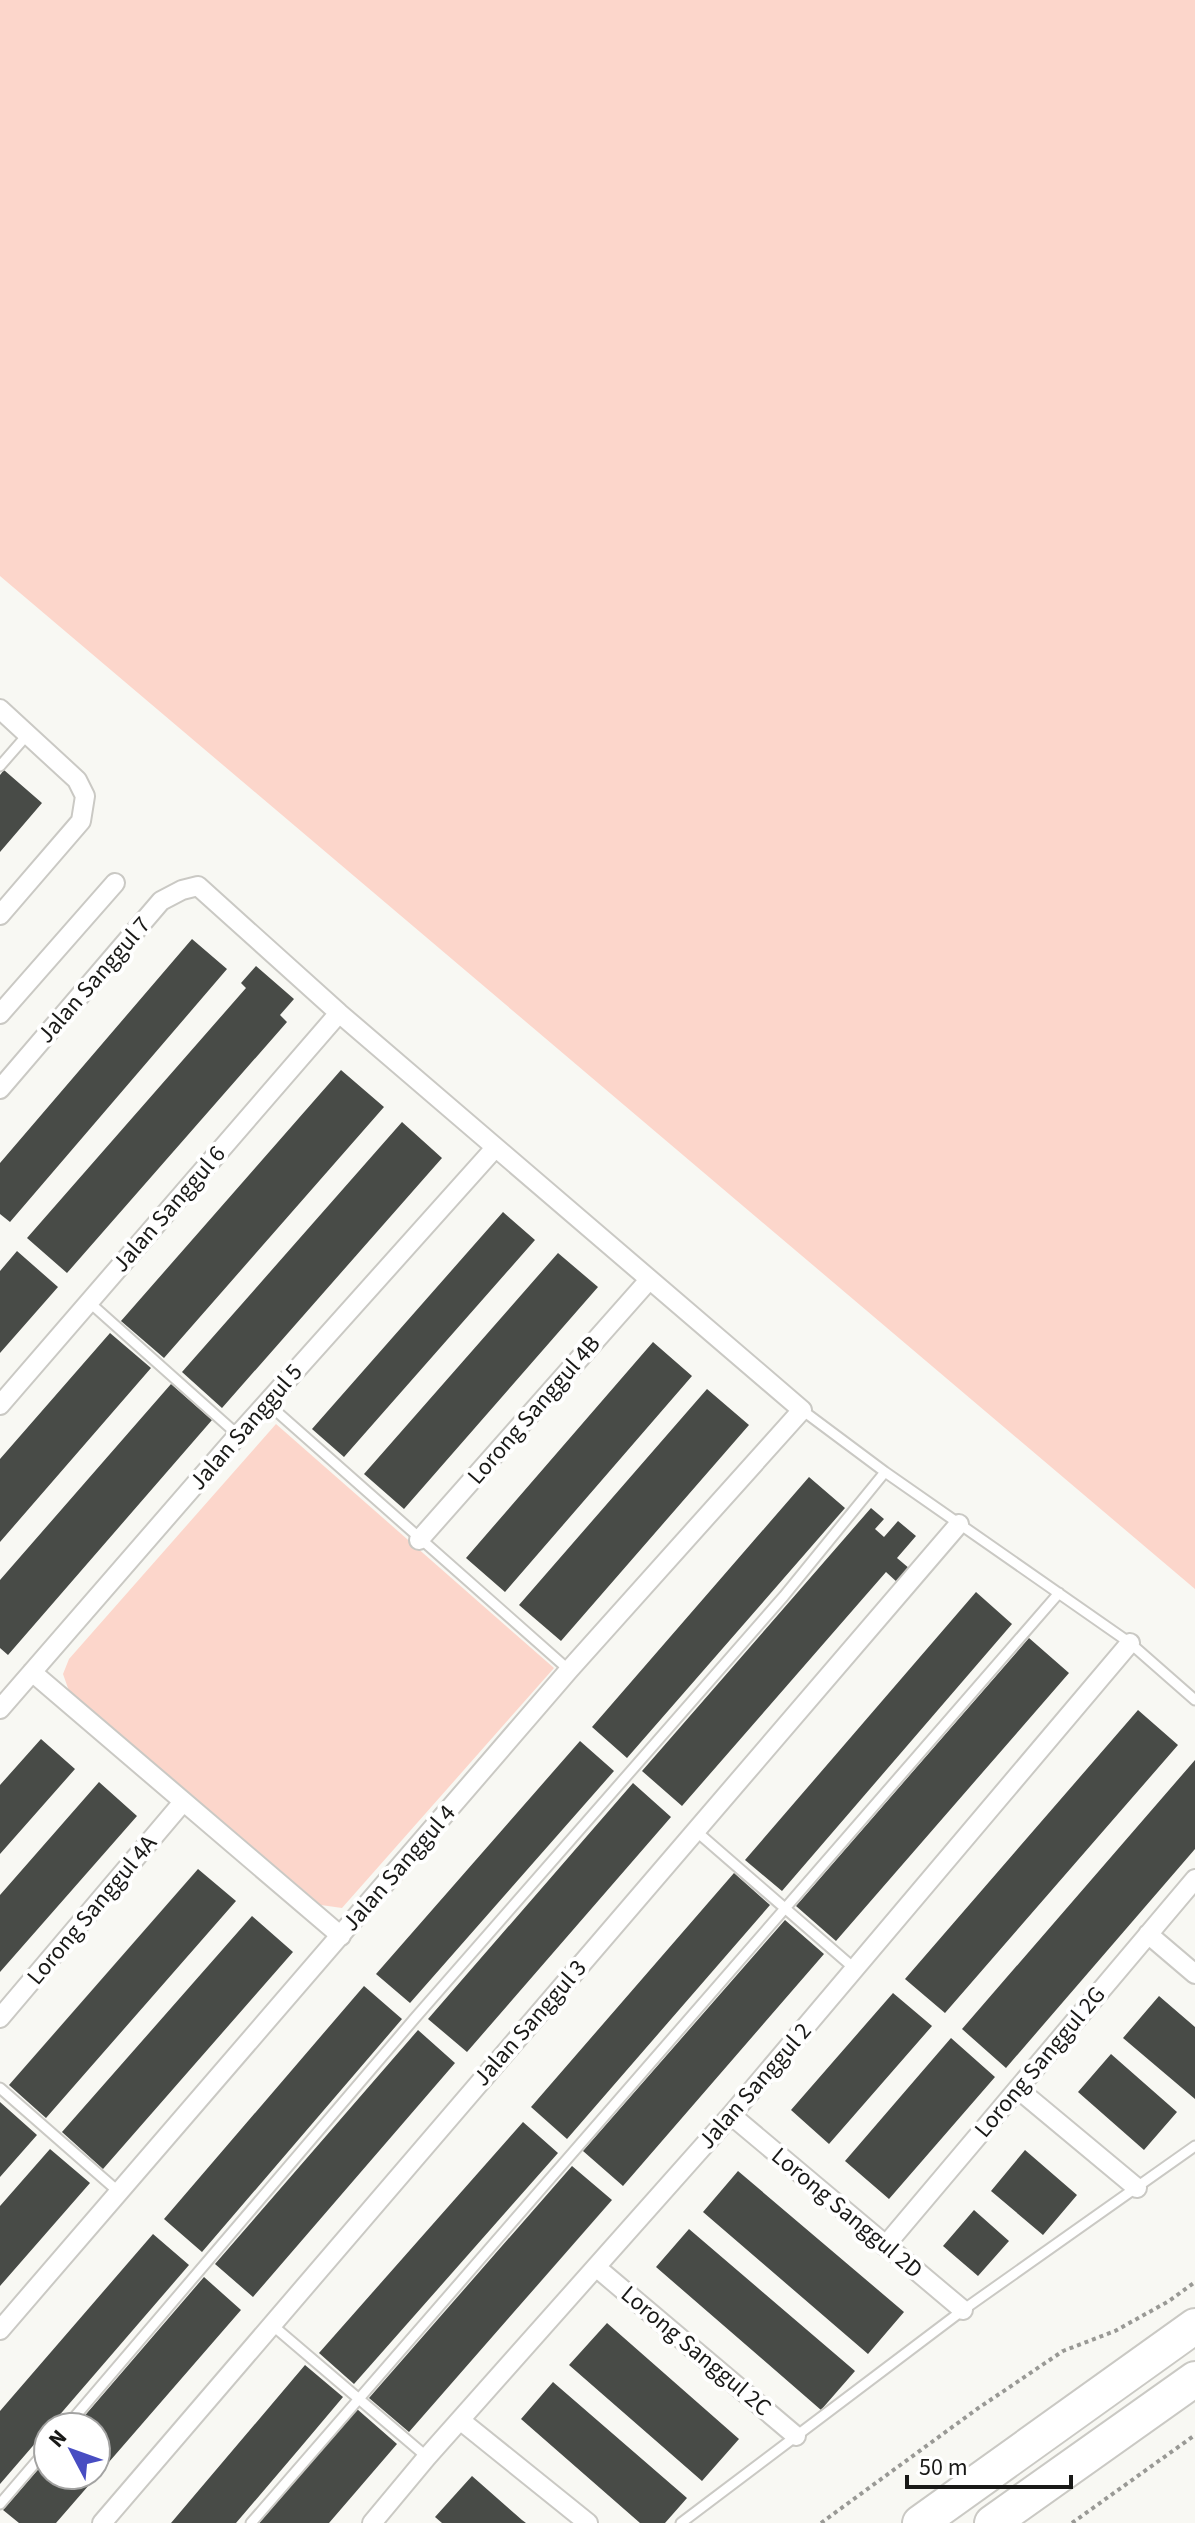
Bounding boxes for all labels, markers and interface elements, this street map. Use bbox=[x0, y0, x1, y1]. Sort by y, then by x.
street label: Jalan Sanggul 7 bbox=[29, 909, 159, 1051]
street label: Jalan Sanggul 6 bbox=[104, 1138, 234, 1280]
street label: Lorong Sanggul 4B bbox=[459, 1328, 609, 1492]
street label: Jalan Sanggul 5 bbox=[181, 1356, 311, 1498]
street label: Jalan Sanggul 4 bbox=[334, 1797, 464, 1939]
street label: Lorong Sanggul 4A bbox=[19, 1827, 165, 1993]
street label: Jalan Sanggul 3 bbox=[465, 1952, 595, 2094]
street label: Lorong Sanggul 2G bbox=[966, 1979, 1114, 2145]
street label: Jalan Sanggul 2 bbox=[690, 2015, 820, 2157]
street label: Lorong Sanggul 2D bbox=[764, 2139, 930, 2287]
street label: Lorong Sanggul 2C bbox=[613, 2277, 779, 2425]
north arrow bbox=[32, 2411, 112, 2491]
text: N bbox=[41, 2423, 75, 2455]
scale bar bbox=[907, 2439, 1071, 2489]
text: 50 m bbox=[919, 2450, 968, 2485]

